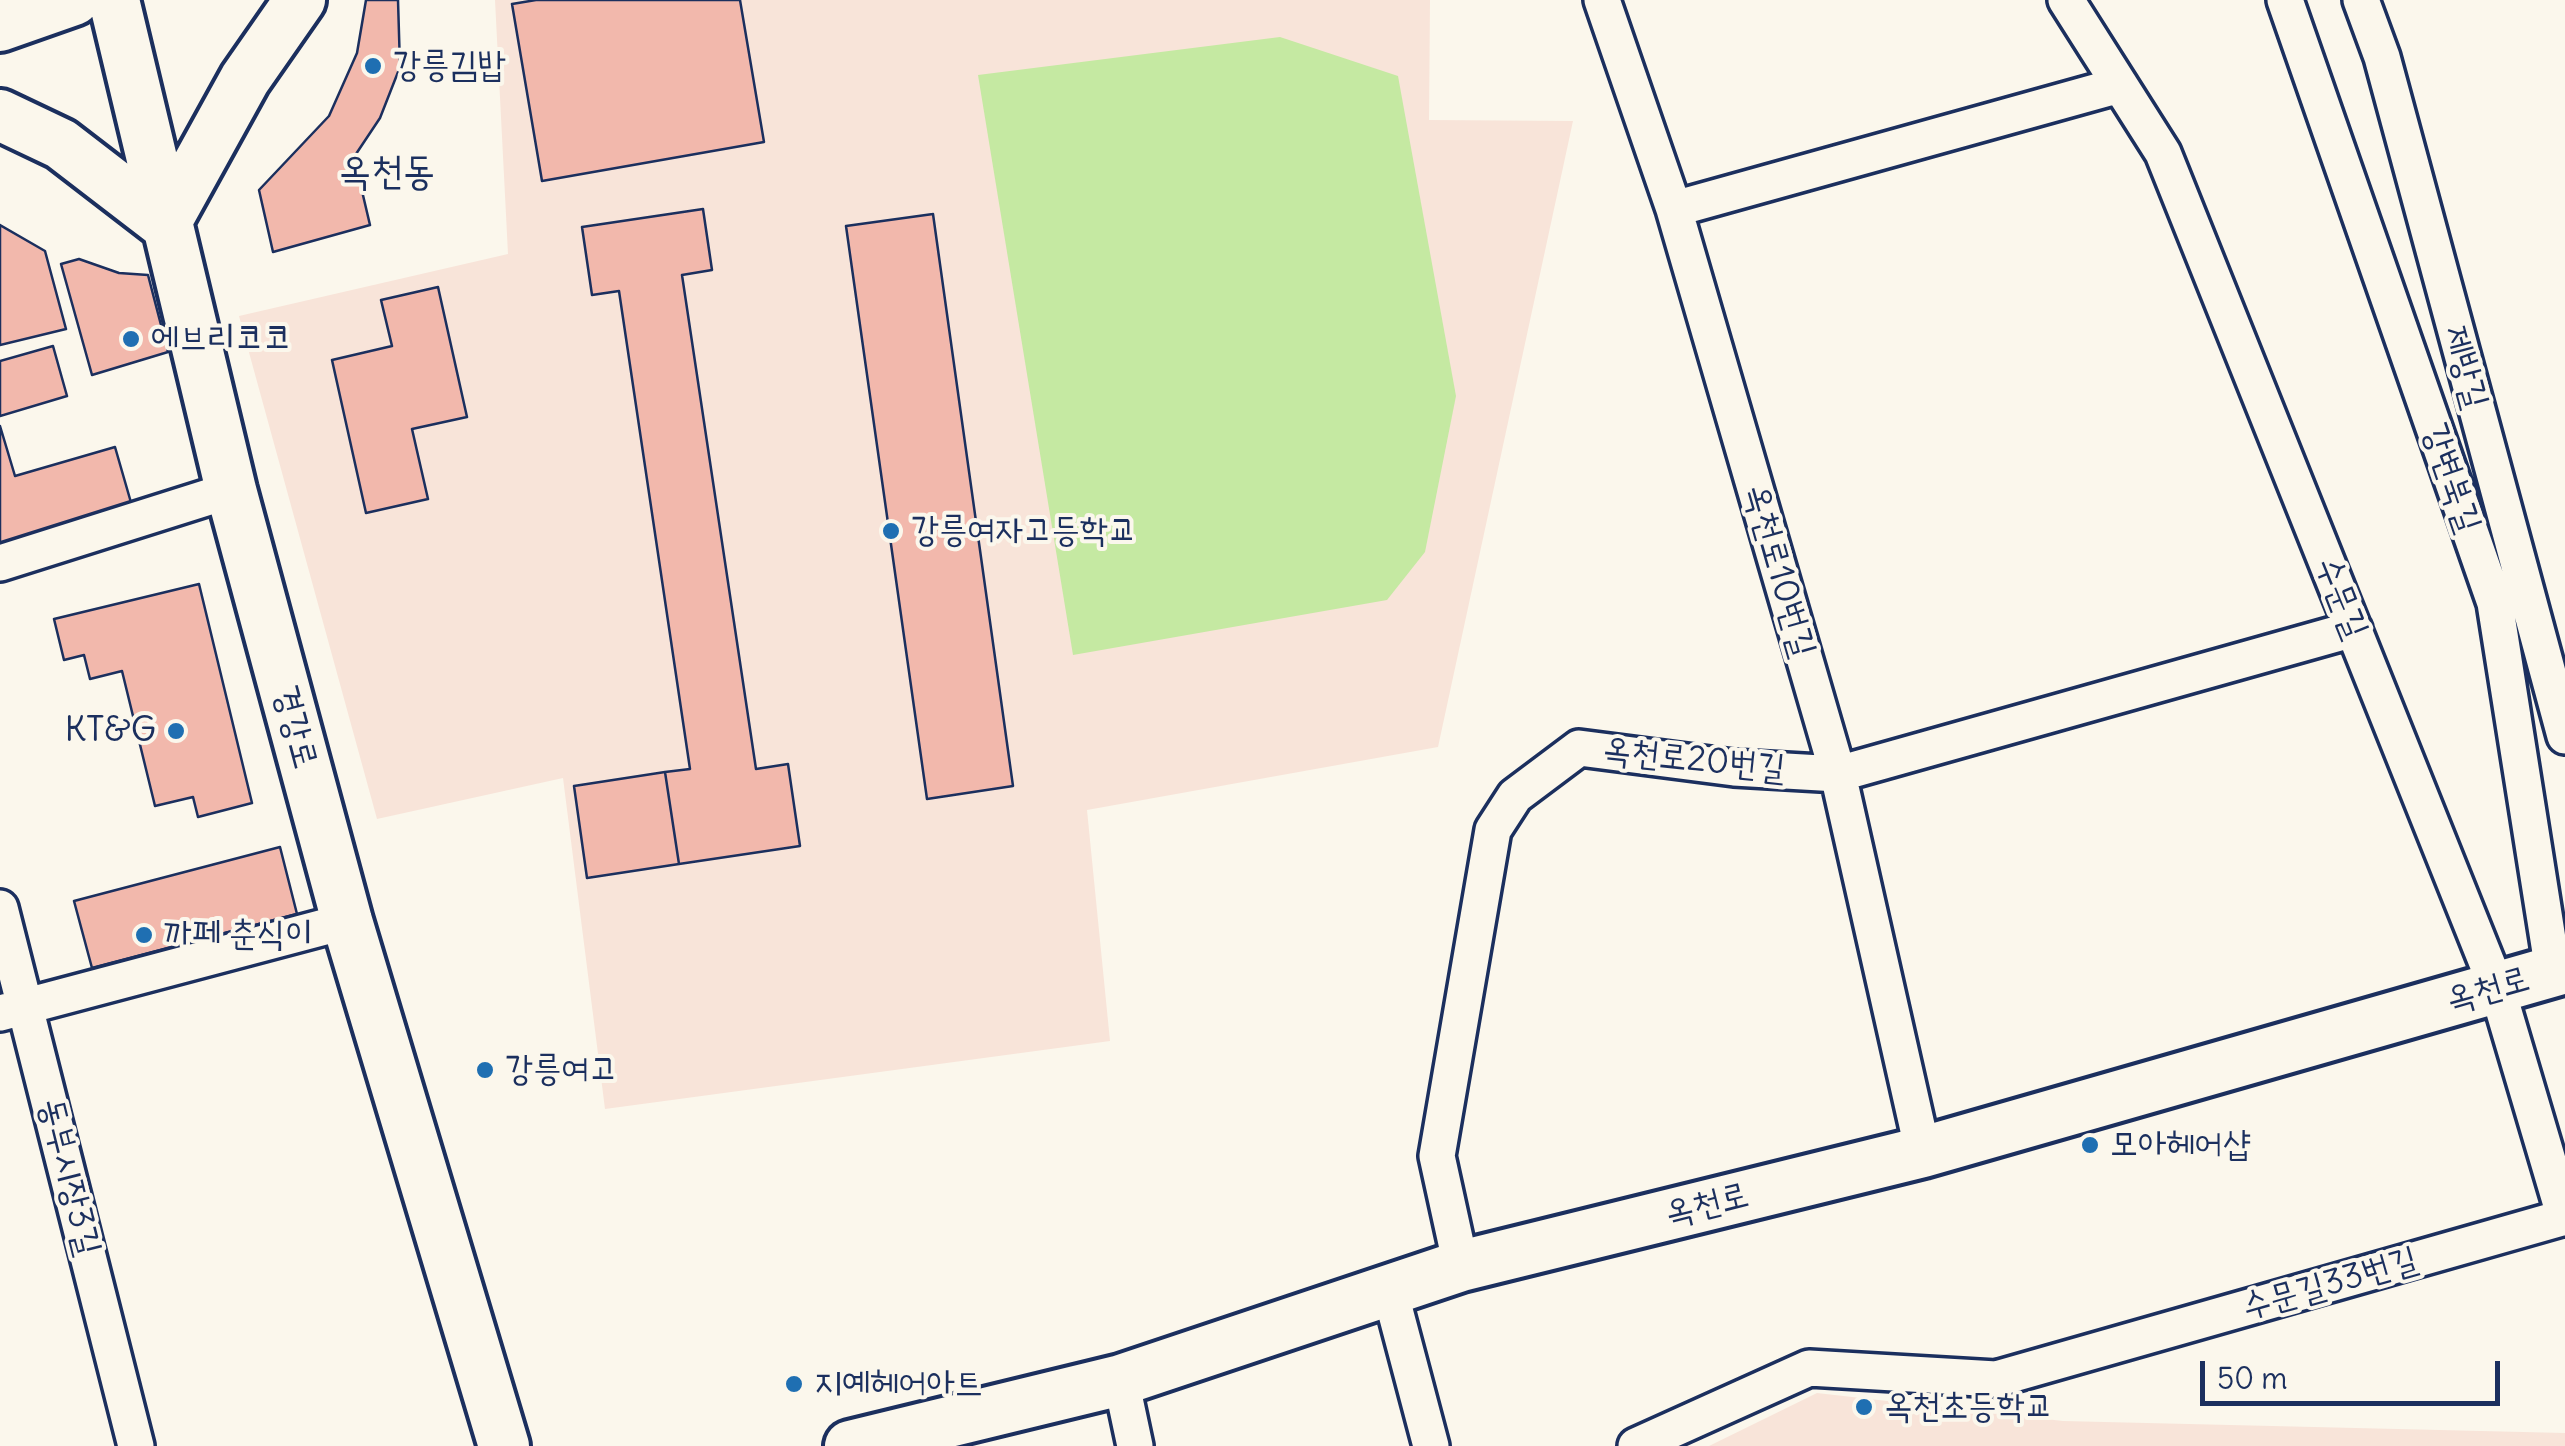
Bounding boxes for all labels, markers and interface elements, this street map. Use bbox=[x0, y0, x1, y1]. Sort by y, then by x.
place label: 강릉김밥 bbox=[393, 45, 506, 87]
marker: 강릉김밥 bbox=[362, 55, 384, 77]
district label: 옥천동 bbox=[339, 149, 435, 197]
place label: 에브리코코 bbox=[151, 318, 292, 360]
street label: 제방길 bbox=[2434, 321, 2496, 413]
marker: 에브리코코 bbox=[120, 328, 142, 350]
street label: 강변북길 bbox=[2413, 418, 2489, 538]
street label: 옥천로10번길 bbox=[1734, 480, 1824, 662]
place label: 강릉여자고등학교 bbox=[911, 510, 1136, 552]
marker: 강릉여자고등학교 bbox=[880, 520, 902, 542]
street label: 수문길 bbox=[2306, 551, 2376, 645]
street label: 경강로 bbox=[264, 681, 326, 773]
place label: KT&G bbox=[64, 710, 156, 752]
marker: KT&G bbox=[165, 720, 187, 742]
street label: 옥천로20번길 bbox=[1601, 730, 1787, 790]
place label: 까페 춘식이 bbox=[164, 914, 313, 956]
marker: 까페 춘식이 bbox=[133, 924, 155, 946]
street label: 옥천로 bbox=[2442, 958, 2534, 1022]
place label: 강릉여고 bbox=[505, 1049, 618, 1091]
marker: 강릉여고 bbox=[474, 1059, 496, 1081]
street label: 동부시장3길 bbox=[29, 1094, 109, 1260]
place label: 모아헤어샵 bbox=[2110, 1124, 2251, 1166]
marker: 모아헤어샵 bbox=[2079, 1134, 2101, 1156]
street label: 옥천로 bbox=[1661, 1174, 1753, 1236]
street label: 수문길33번길 bbox=[2237, 1239, 2423, 1329]
scale bar bbox=[2205, 1341, 2505, 1403]
text: 50 m bbox=[2217, 1359, 2287, 1397]
place label: 지예헤어아트 bbox=[814, 1363, 983, 1405]
marker: 지예헤어아트 bbox=[783, 1373, 805, 1395]
place label: 옥천초등학교 bbox=[1884, 1386, 2053, 1428]
marker: 옥천초등학교 bbox=[1853, 1396, 1875, 1418]

